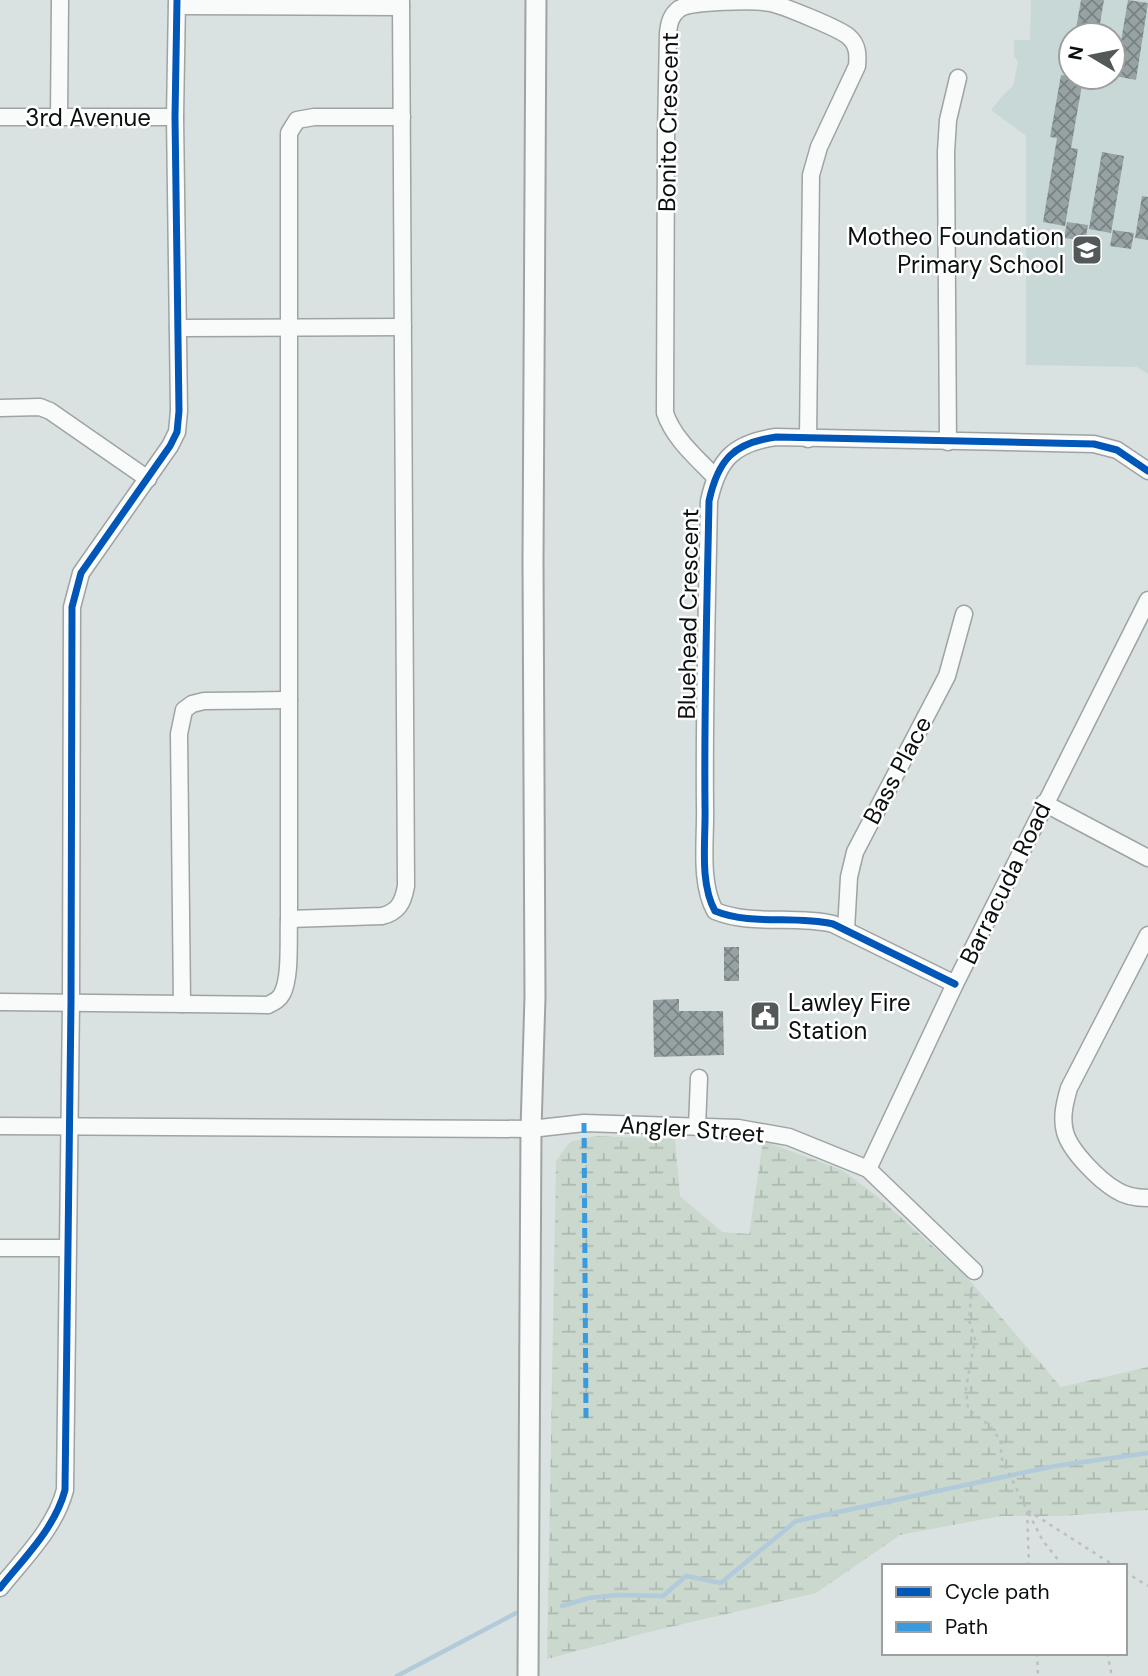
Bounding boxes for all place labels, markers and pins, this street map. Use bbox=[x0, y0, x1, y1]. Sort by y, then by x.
place label: Motheo Foundation Primary School bbox=[848, 221, 1064, 280]
school or university icon: Motheo Foundation Primary School bbox=[1070, 233, 1104, 267]
place label: Lawley Fire Station bbox=[788, 987, 911, 1046]
public building icon: Lawley Fire Station bbox=[748, 999, 782, 1033]

